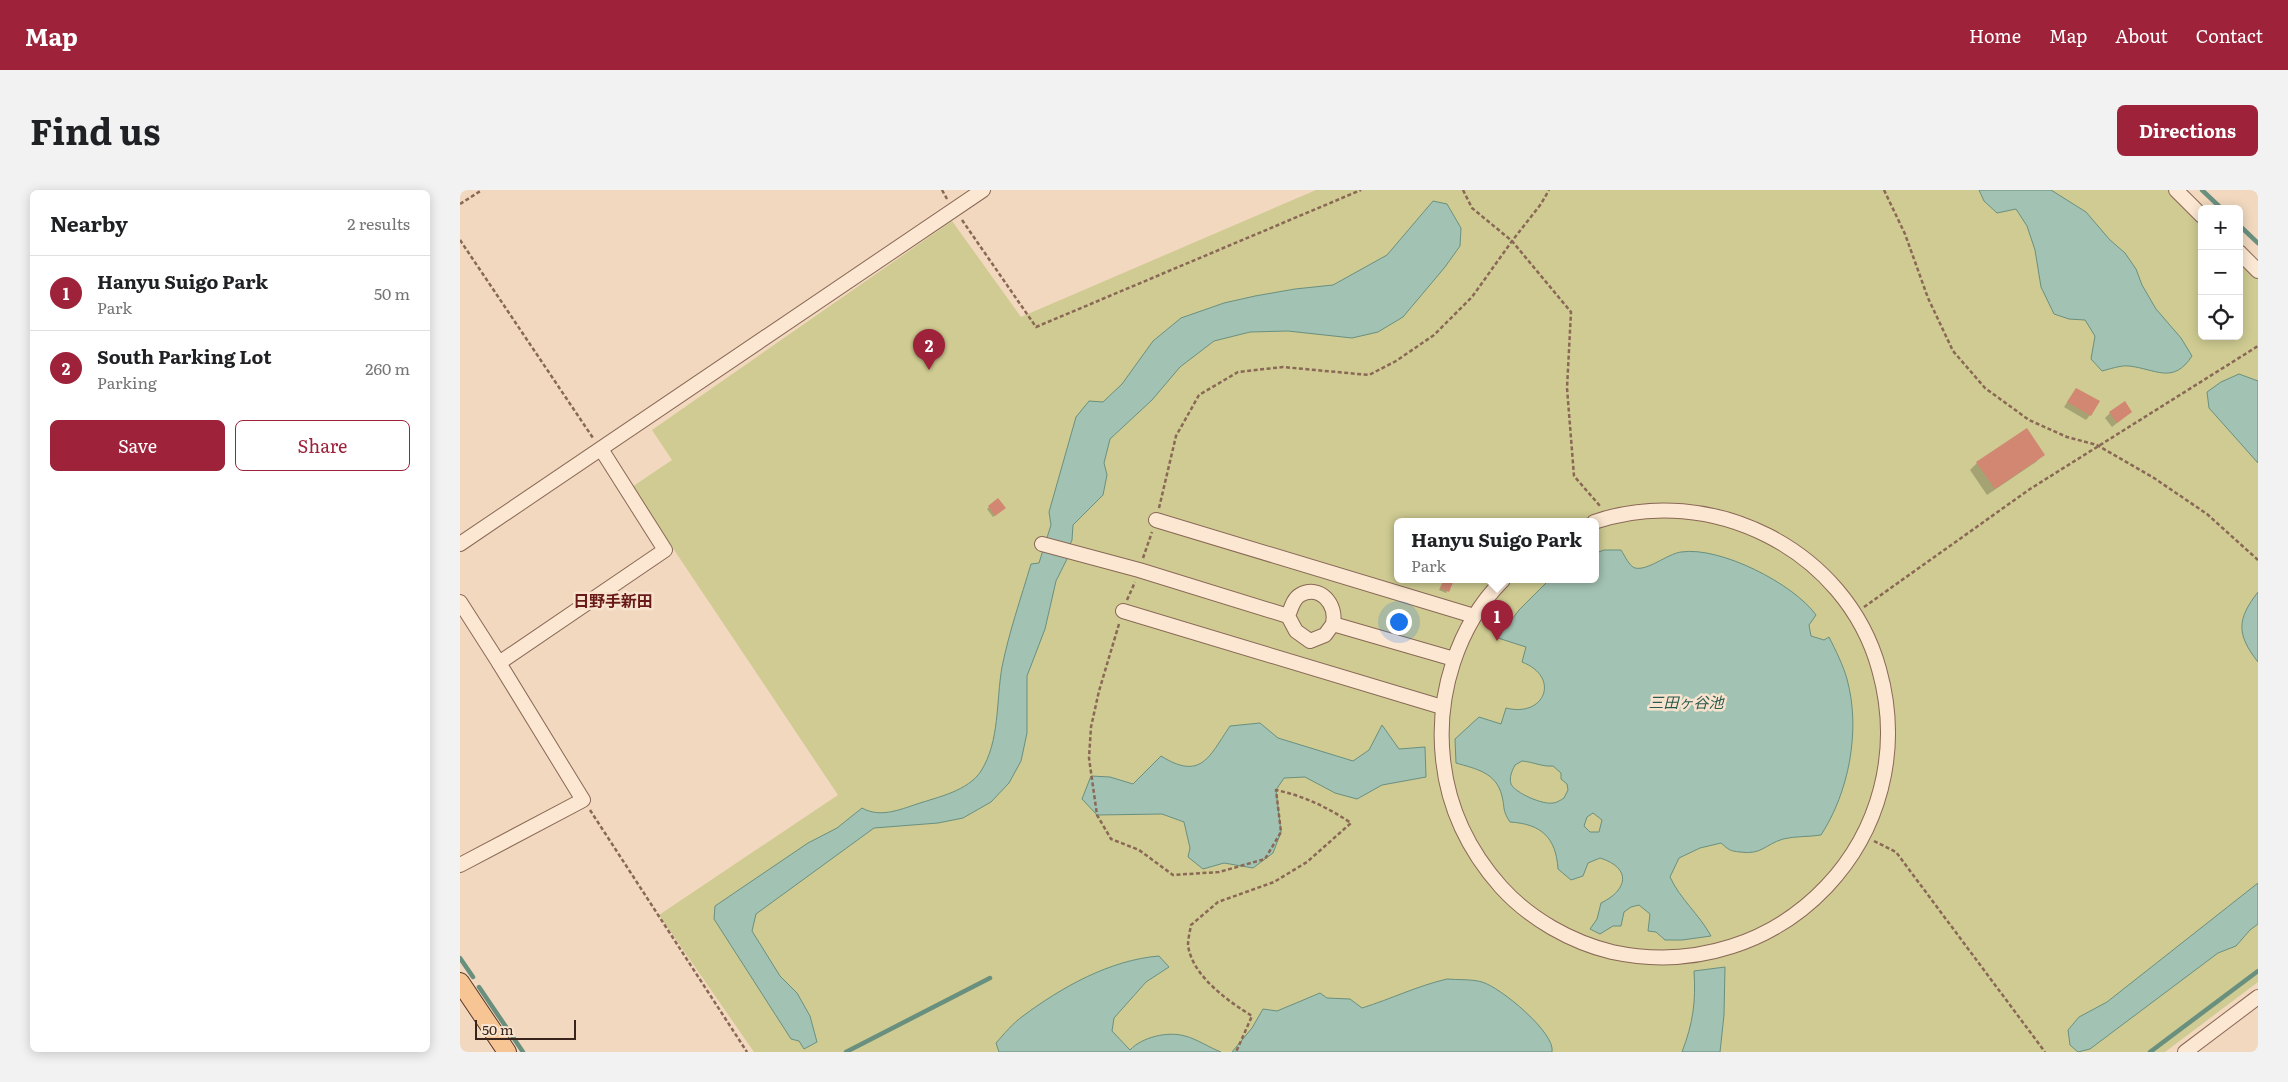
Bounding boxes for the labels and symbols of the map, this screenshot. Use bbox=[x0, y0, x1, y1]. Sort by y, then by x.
pin: 2 bbox=[913, 329, 945, 370]
district label: 日野手新田 bbox=[573, 588, 653, 612]
pin: 1 bbox=[1481, 600, 1513, 641]
your location bbox=[1386, 609, 1412, 635]
water label: 三田ヶ谷池 bbox=[1648, 690, 1725, 713]
scale bar bbox=[475, 1017, 576, 1040]

